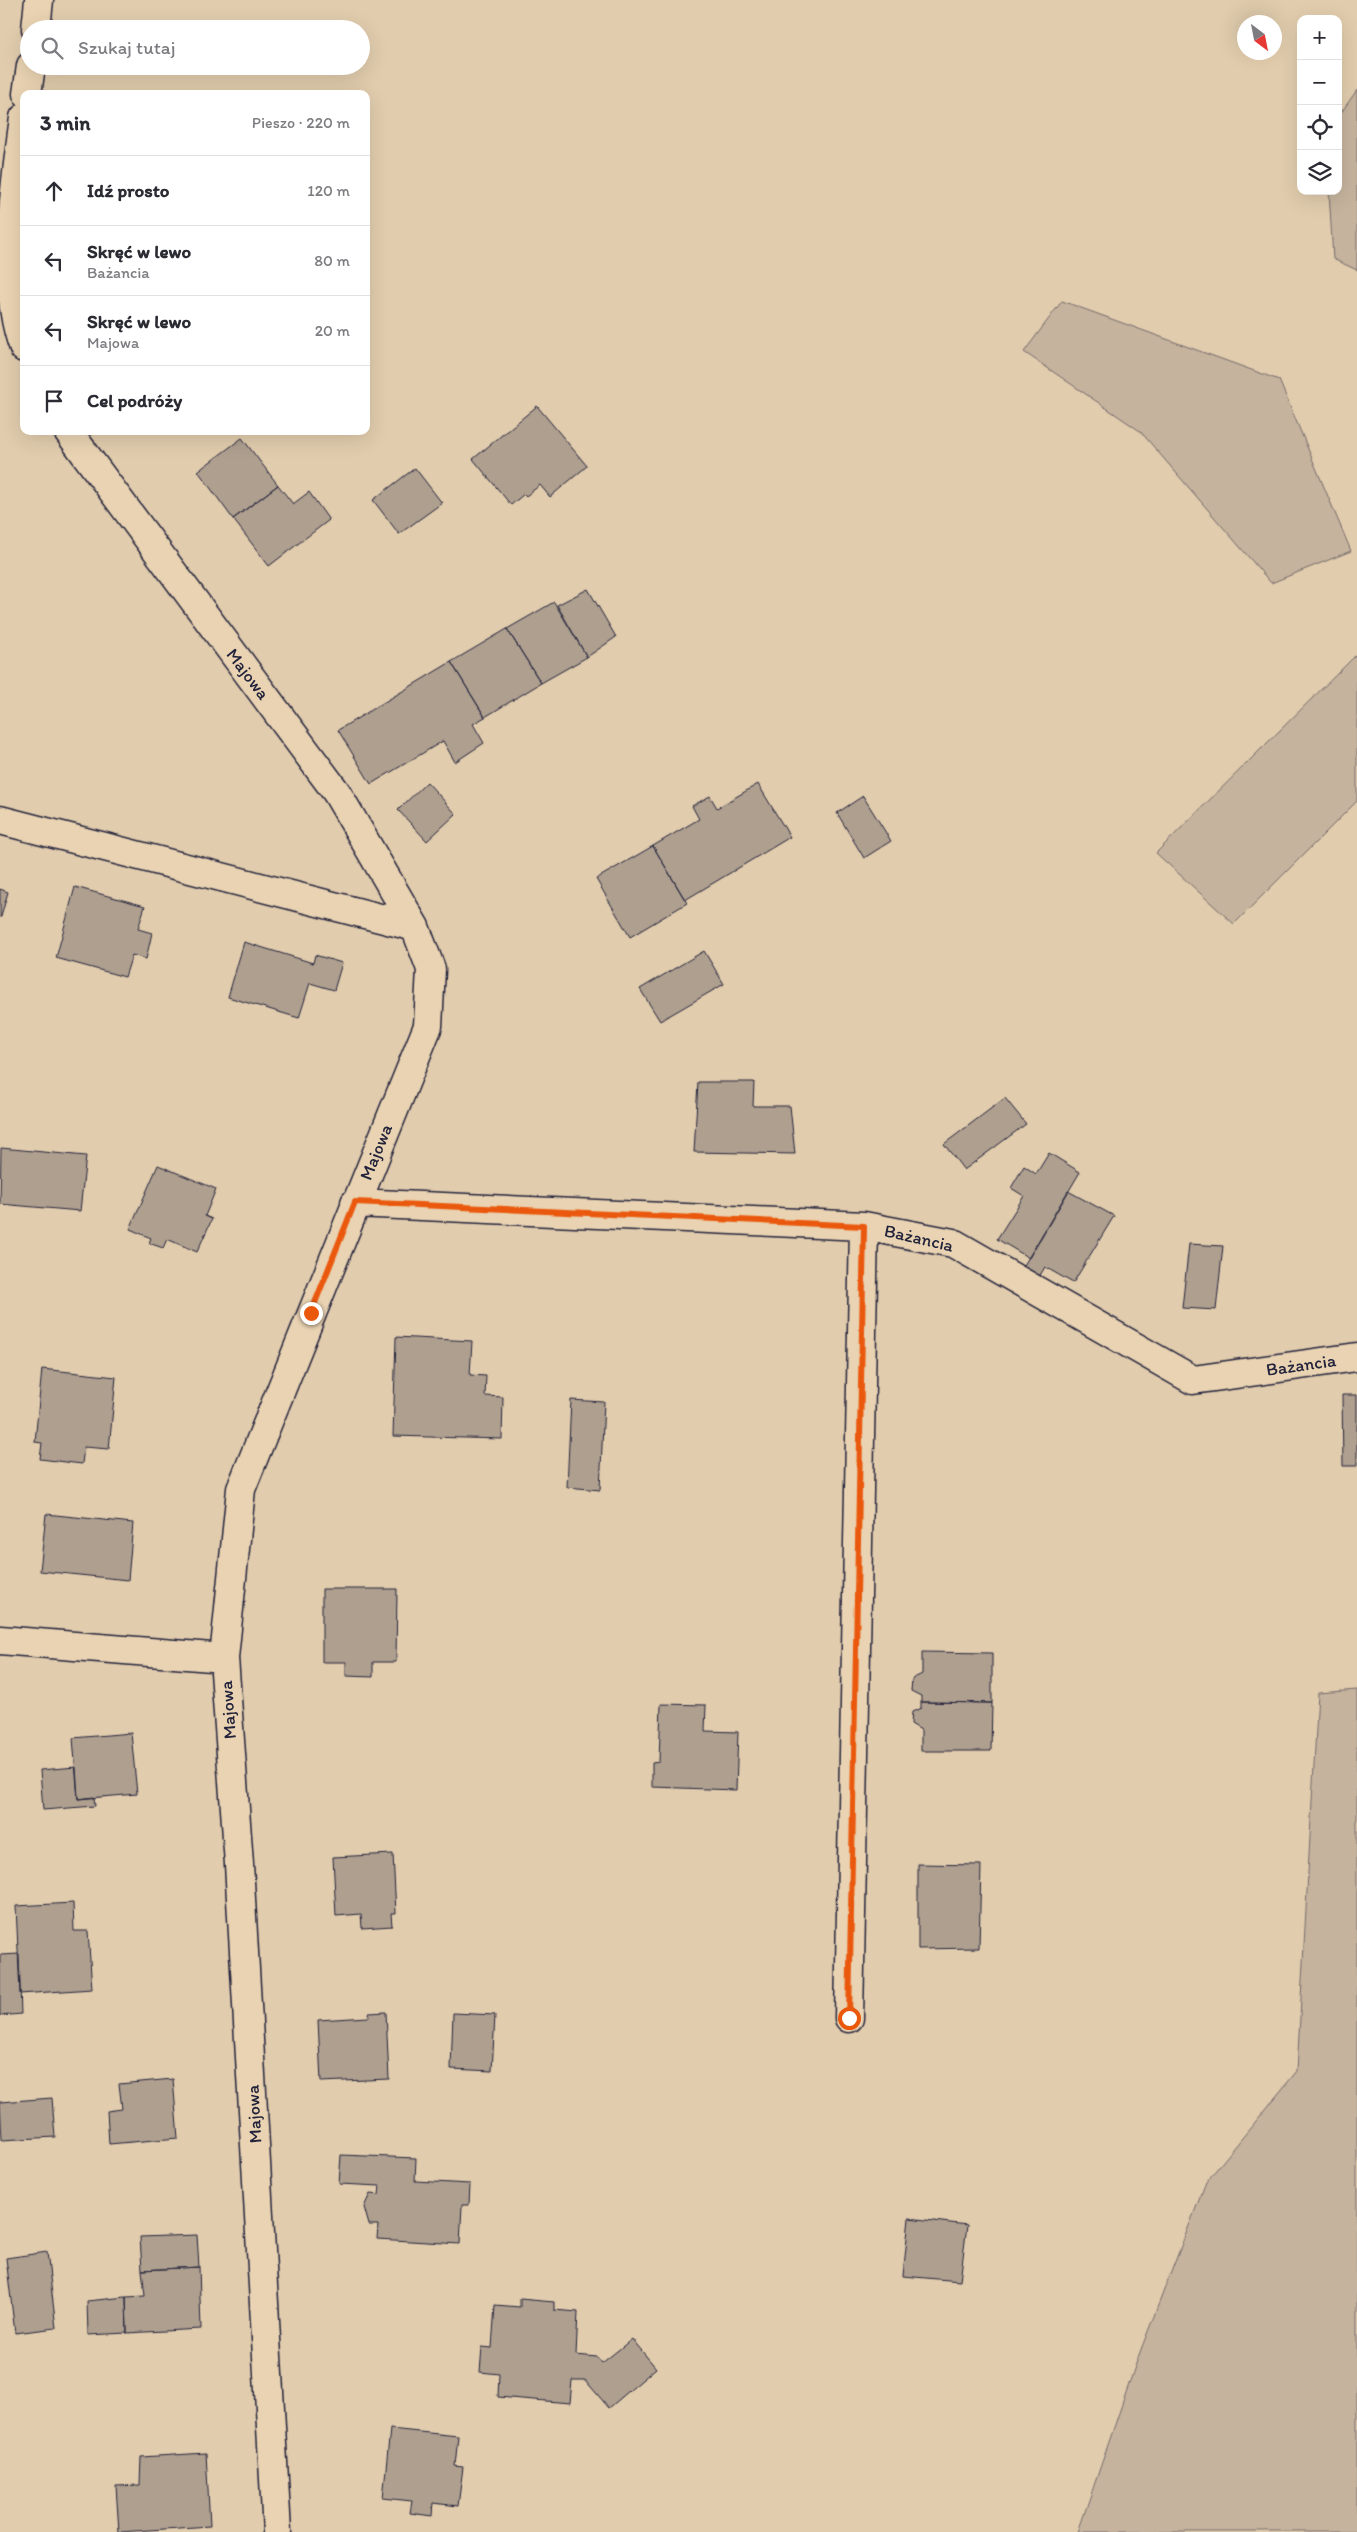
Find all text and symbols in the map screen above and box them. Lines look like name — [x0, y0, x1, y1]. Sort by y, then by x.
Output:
north arrow — [1237, 15, 1282, 60]
map controls — [1297, 15, 1342, 195]
button: + — [1297, 15, 1342, 60]
search box — [20, 20, 370, 75]
icon: search — [38, 34, 66, 62]
text: Szukaj tutaj — [78, 36, 175, 59]
button: − — [1297, 60, 1342, 105]
button: locate — [1297, 105, 1342, 150]
text: 3 min — [40, 110, 90, 135]
text: Pieszo · 220 m — [252, 113, 350, 132]
button: layers — [1297, 150, 1342, 195]
icon: ahead — [40, 177, 68, 205]
text: Idź prosto — [87, 179, 170, 202]
text: 120 m — [307, 181, 350, 200]
text: Skręć w lewo — [87, 240, 191, 263]
icon: left — [40, 247, 68, 275]
text: 80 m — [314, 251, 350, 270]
text: Bażancia — [87, 263, 150, 282]
text: Skręć w lewo — [87, 310, 191, 333]
icon: left — [40, 317, 68, 345]
text: 20 m — [315, 321, 350, 340]
text: Majowa — [87, 333, 139, 352]
icon: arrive — [40, 387, 68, 415]
text: Cel podróży — [87, 389, 182, 412]
street label: Majowa — [222, 644, 275, 705]
street label: Majowa — [355, 1120, 397, 1183]
street label: Bażancia — [882, 1219, 956, 1257]
route end — [300, 1302, 323, 1325]
street label: Bażancia — [1265, 1349, 1338, 1381]
street label: Majowa — [215, 1679, 241, 1740]
route start — [838, 2007, 861, 2030]
street label: Majowa — [241, 2083, 267, 2144]

